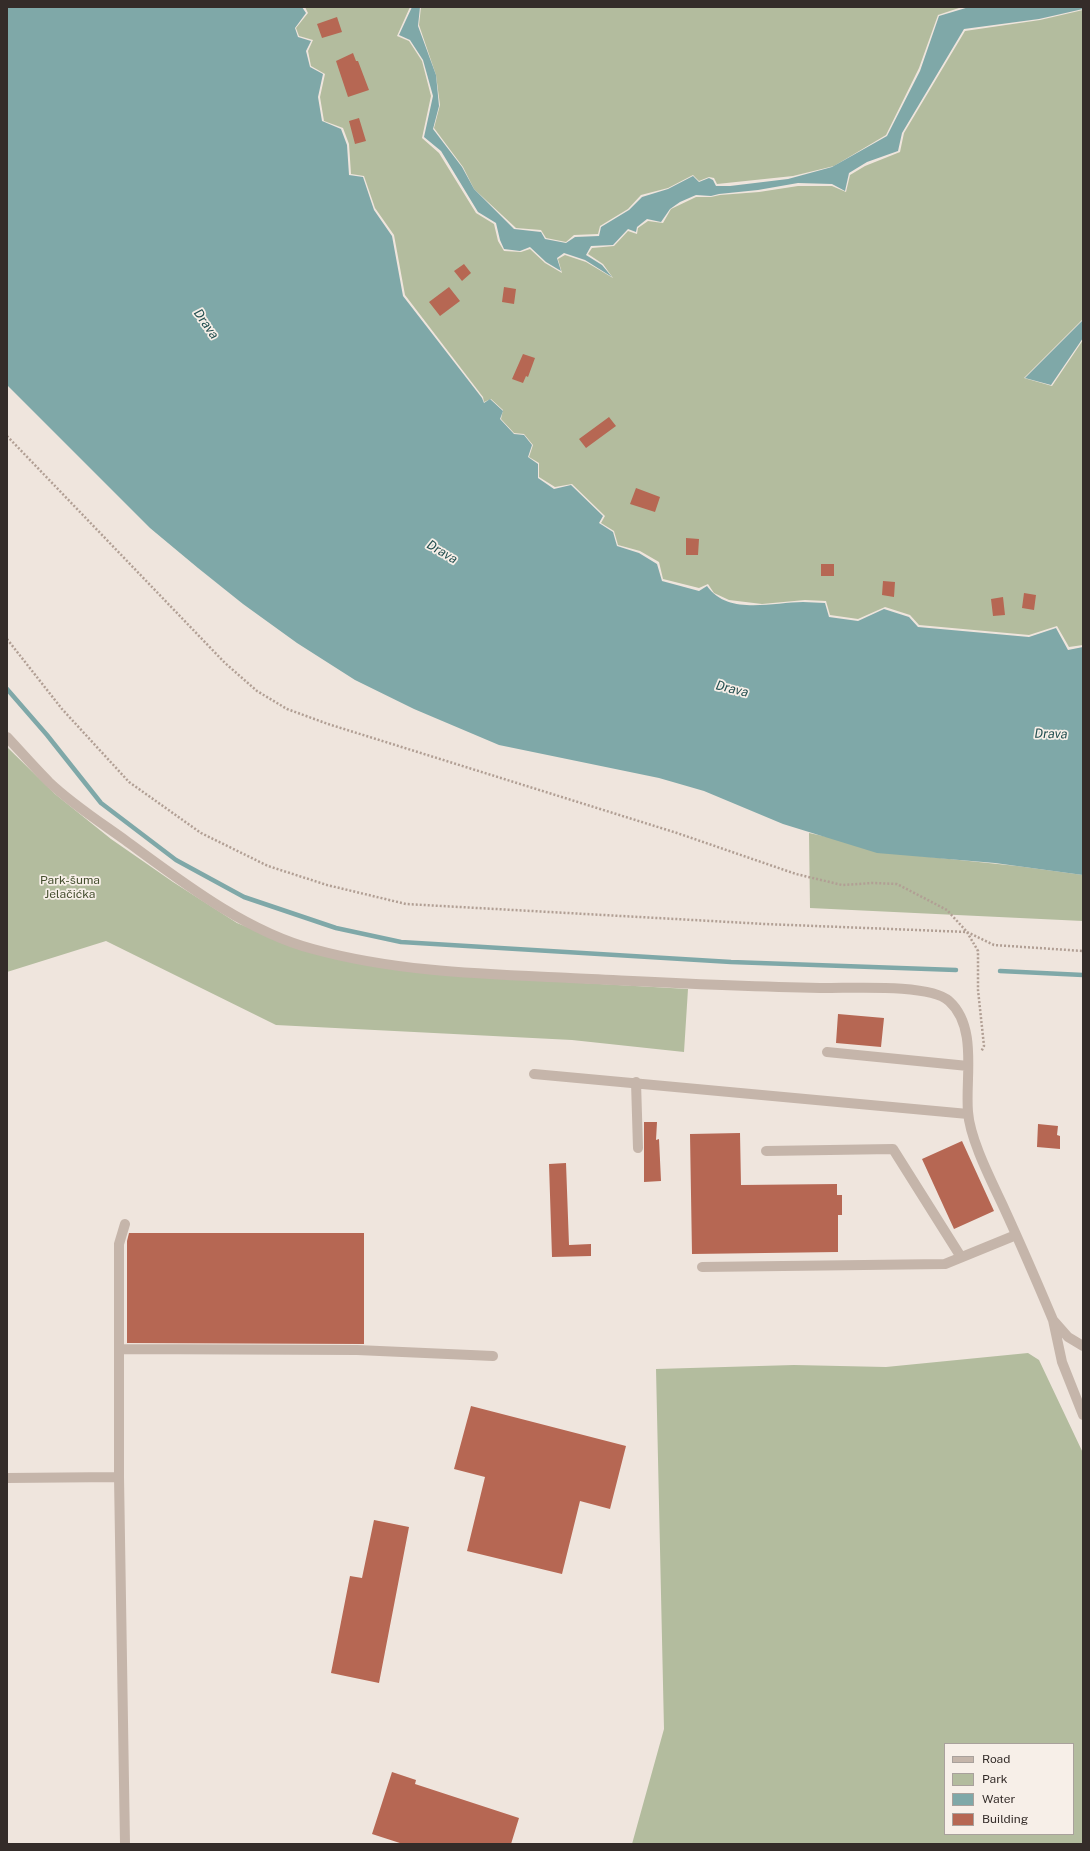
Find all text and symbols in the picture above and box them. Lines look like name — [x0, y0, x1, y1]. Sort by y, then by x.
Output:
water label: Drava — [190, 306, 222, 342]
water label: Drava — [424, 537, 460, 567]
water label: Drava — [714, 677, 750, 701]
water label: Drava — [1034, 726, 1068, 742]
park label: Park-šuma Jelačićka — [40, 873, 100, 901]
legend — [944, 1743, 1074, 1835]
text: Road — [982, 1752, 1010, 1766]
text: Park — [982, 1772, 1008, 1786]
text: Water — [982, 1792, 1015, 1806]
text: Building — [982, 1812, 1028, 1826]

